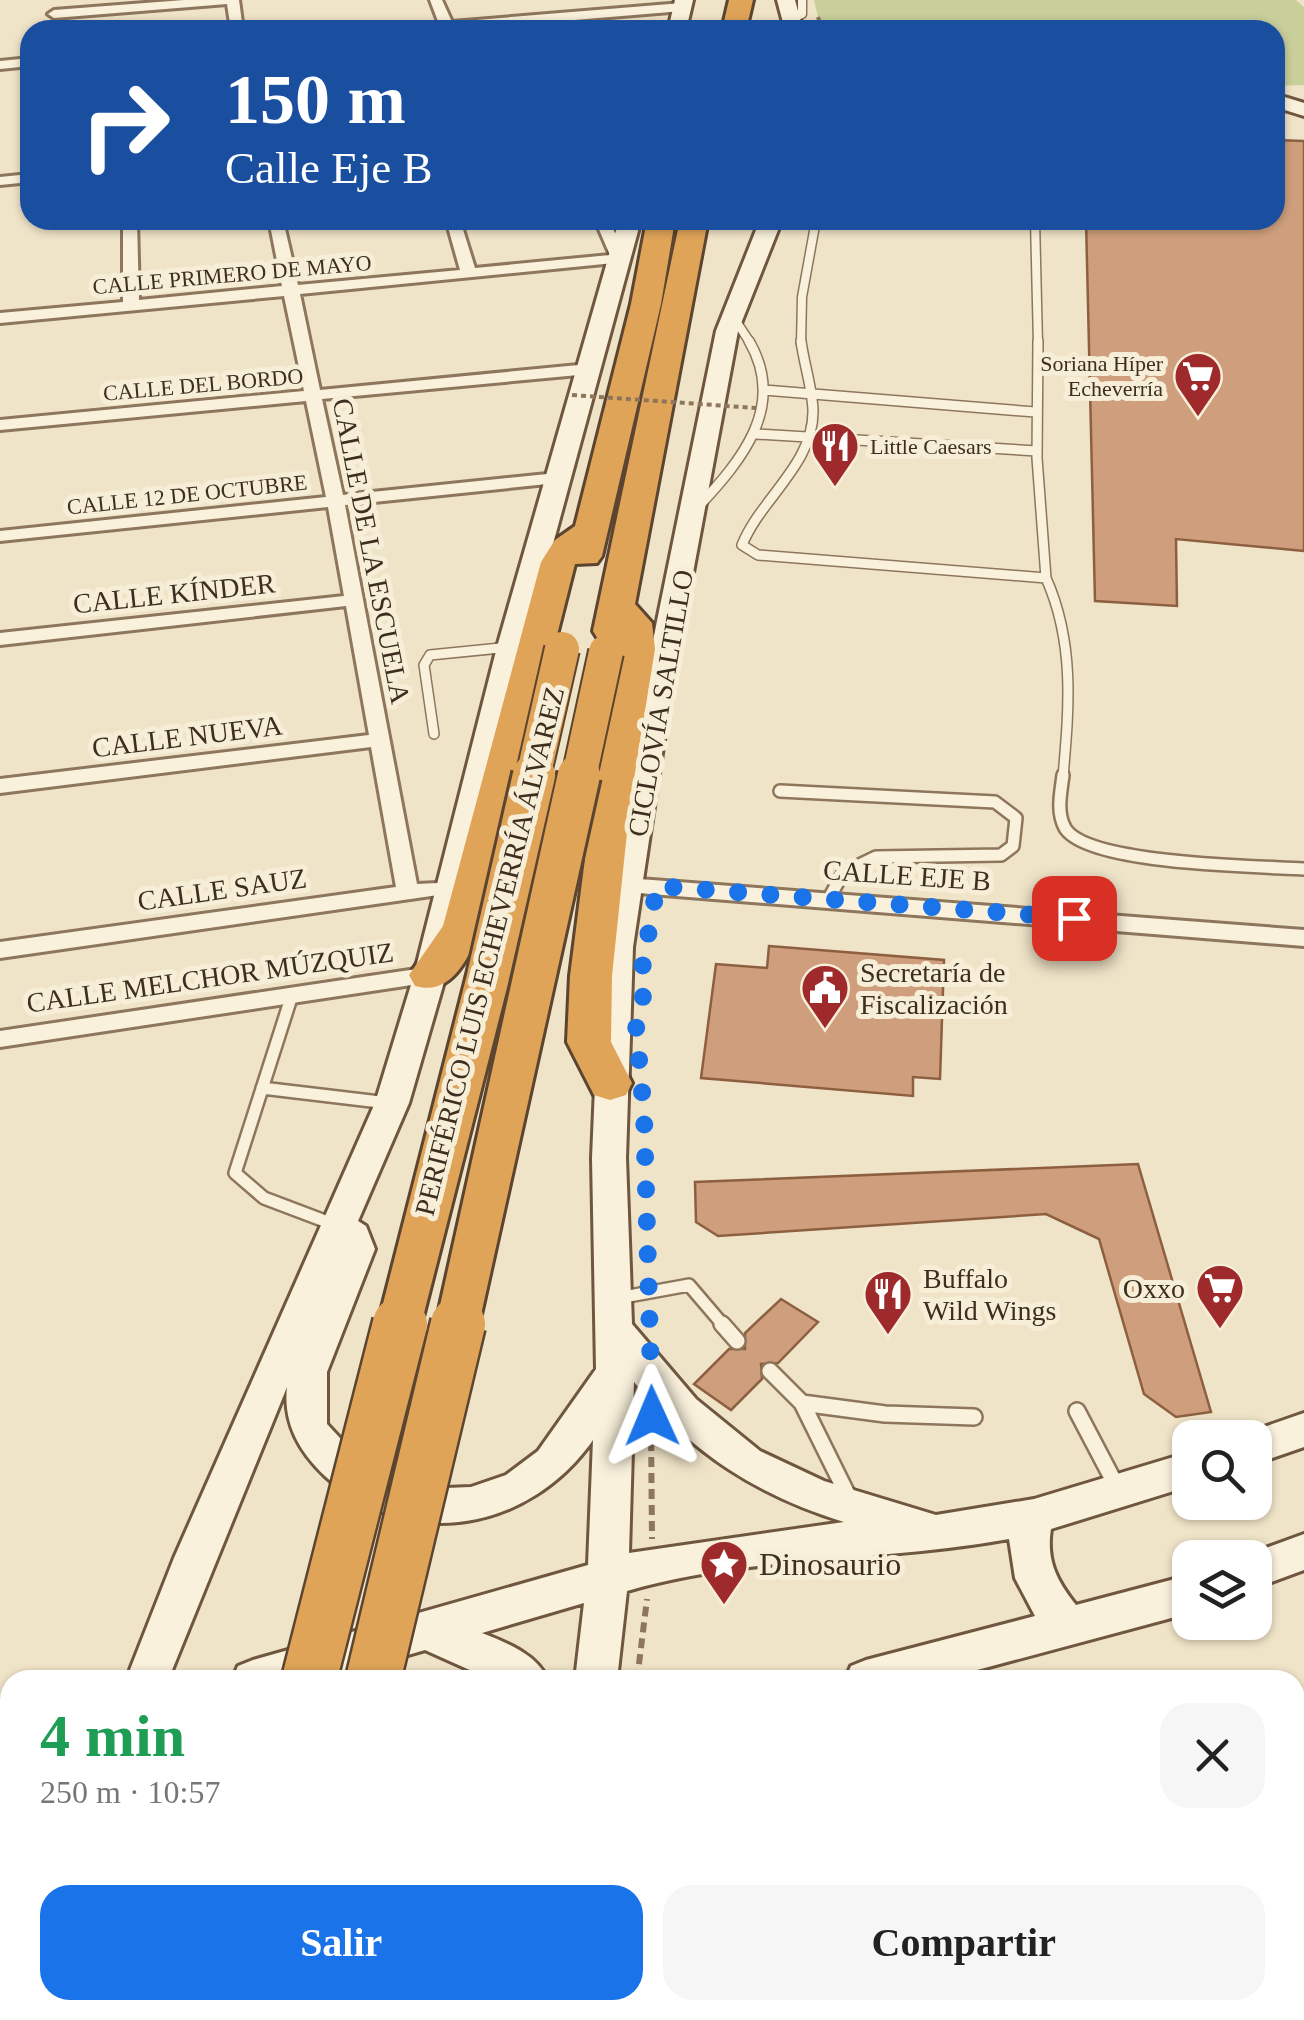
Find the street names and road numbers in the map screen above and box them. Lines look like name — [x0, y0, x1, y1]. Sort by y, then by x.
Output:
street label: CALLE PRIMERO DE MAYO — [92, 250, 372, 299]
street label: CALLE DEL BORDO — [102, 363, 304, 406]
street label: CALLE DE LA ESCUELA — [327, 396, 416, 707]
street label: CALLE 12 DE OCTUBRE — [66, 469, 308, 520]
street label: CALLE KÍNDER — [71, 567, 277, 620]
street label: CICLOVÍA SALTILLO — [622, 567, 699, 839]
street label: PERIFÉRICO LUIS ECHEVERRÍA ÁLVAREZ — [409, 684, 570, 1219]
street label: CALLE NUEVA — [90, 709, 285, 764]
street label: CALLE EJE B — [822, 854, 992, 897]
street label: CALLE SAUZ — [136, 862, 309, 917]
street label: CALLE MELCHOR MÚZQUIZ — [25, 936, 396, 1019]

